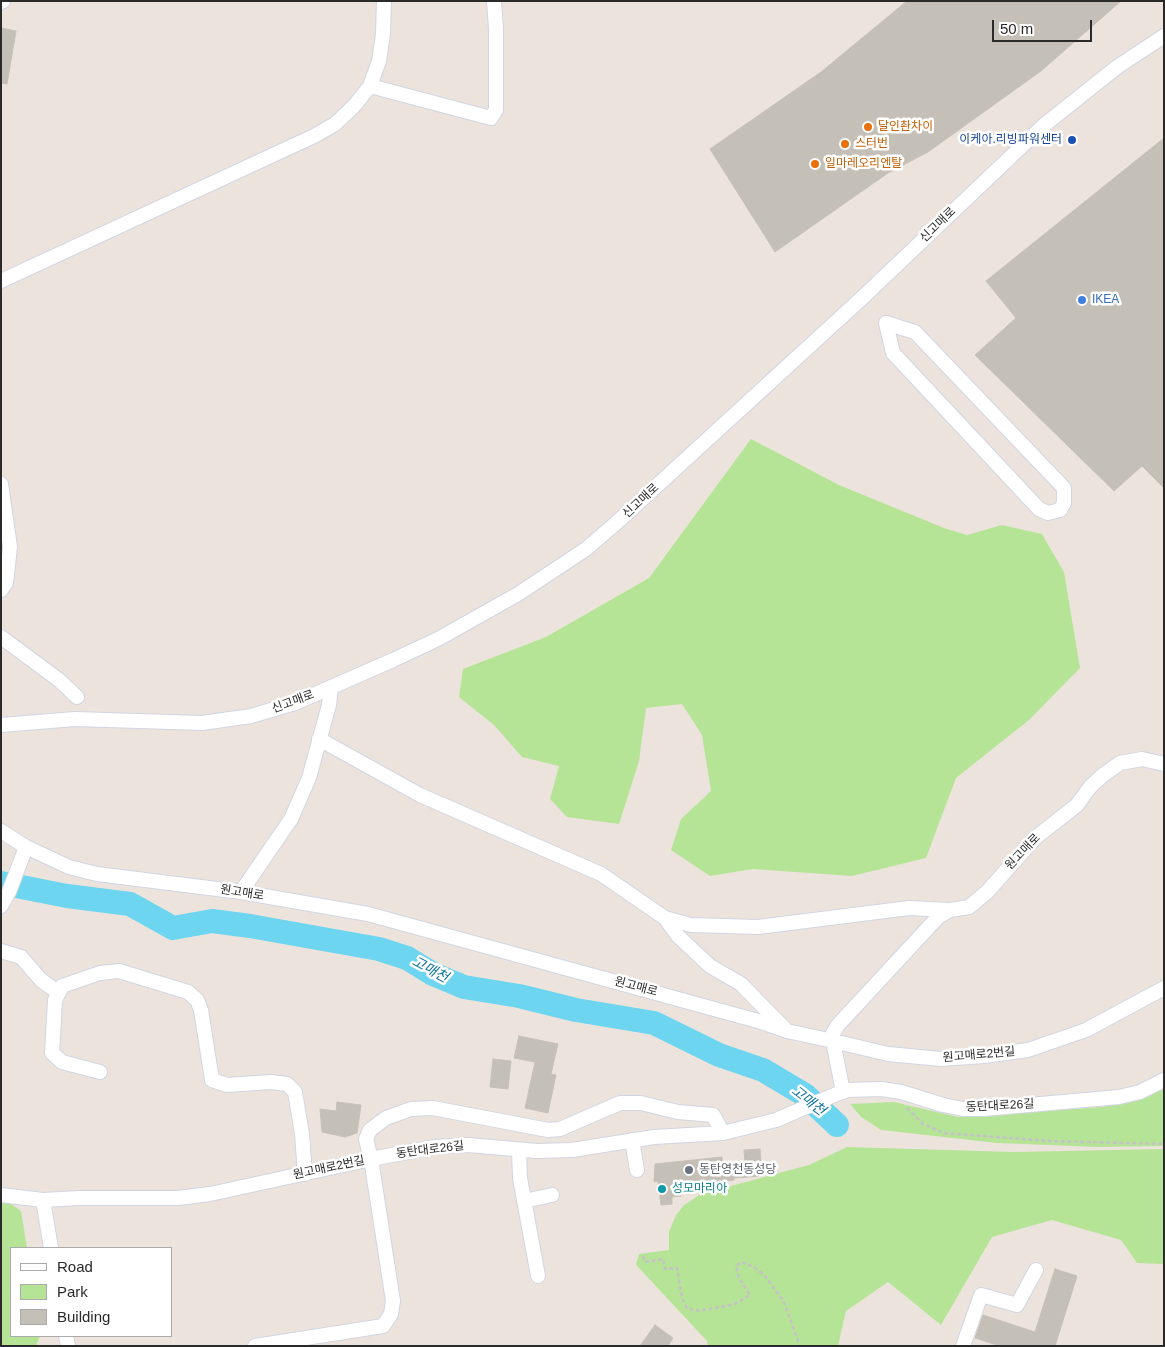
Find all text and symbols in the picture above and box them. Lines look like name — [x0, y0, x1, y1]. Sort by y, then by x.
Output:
scale bar — [995, 10, 1095, 42]
text: 50 m — [1000, 20, 1033, 37]
place label: 달인촨차이 — [878, 120, 933, 134]
marker: 달인촨차이 — [862, 121, 874, 133]
place label: 이케아.리빙파워센터 — [959, 133, 1062, 147]
marker: 이케아.리빙파워센터 — [1066, 134, 1078, 146]
place label: 스터번 — [855, 137, 888, 151]
marker: 스터번 — [839, 138, 851, 150]
place label: 일마레오리엔탈 — [825, 157, 902, 171]
marker: 일마레오리엔탈 — [809, 158, 821, 170]
street label: 신고매로 — [917, 204, 959, 246]
place label: IKEA — [1092, 293, 1119, 307]
marker: IKEA — [1076, 294, 1088, 306]
street label: 신고매로 — [620, 481, 662, 521]
street label: 신고매로 — [270, 688, 316, 716]
street label: 원고매로 — [1002, 831, 1044, 873]
street label: 원고매로 — [219, 882, 265, 904]
water label: 고매천 — [409, 954, 451, 986]
street label: 원고매로 — [613, 974, 659, 1000]
street label: 원고매로2번길 — [942, 1045, 1016, 1065]
water label: 고매천 — [788, 1082, 828, 1120]
street label: 동탄대로26길 — [965, 1097, 1035, 1115]
street label: 동탄대로26길 — [395, 1139, 465, 1161]
street label: 원고매로2번길 — [292, 1153, 366, 1183]
place label: 동탄영천동성당 — [699, 1163, 776, 1177]
marker: 동탄영천동성당 — [683, 1164, 695, 1176]
place label: 성모마리아 — [672, 1182, 727, 1196]
marker: 성모마리아 — [656, 1183, 668, 1195]
legend — [10, 1247, 172, 1337]
text: Road — [57, 1258, 93, 1275]
text: Park — [57, 1283, 88, 1300]
text: Building — [57, 1308, 110, 1325]

